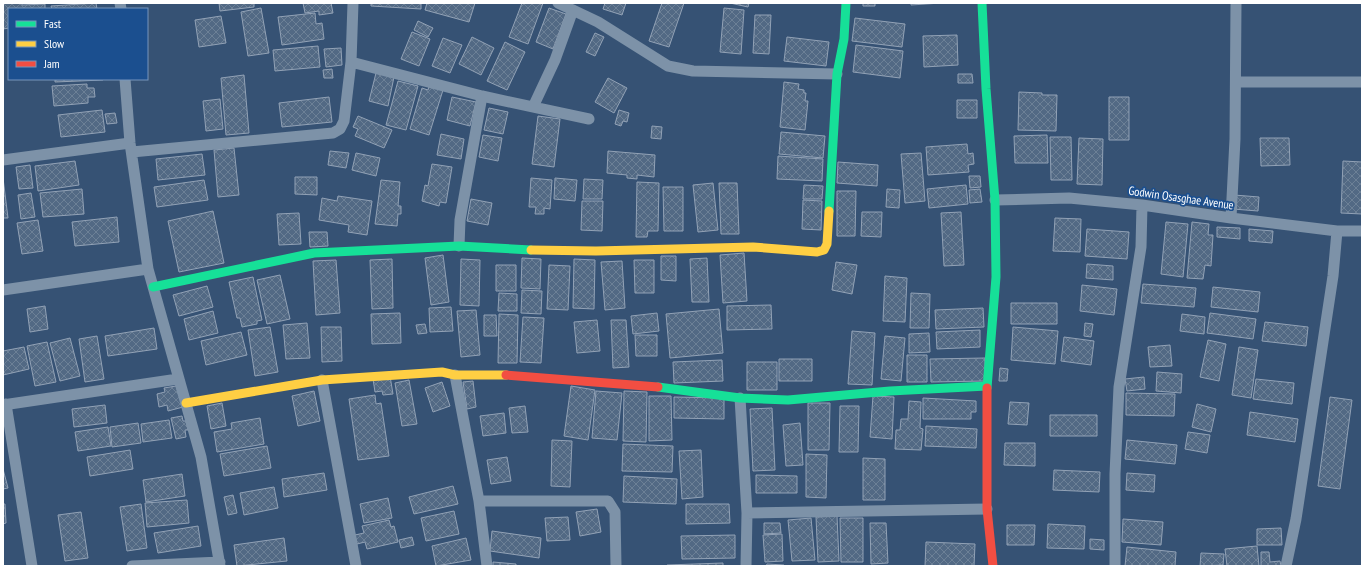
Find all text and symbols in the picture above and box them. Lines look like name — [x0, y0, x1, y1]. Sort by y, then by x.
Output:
legend — [8, 8, 148, 80]
text: Fast — [44, 16, 62, 31]
text: Slow — [44, 36, 65, 51]
text: Jam — [43, 56, 60, 71]
street label: Godwin Osasghae Avenue — [1128, 183, 1235, 212]

